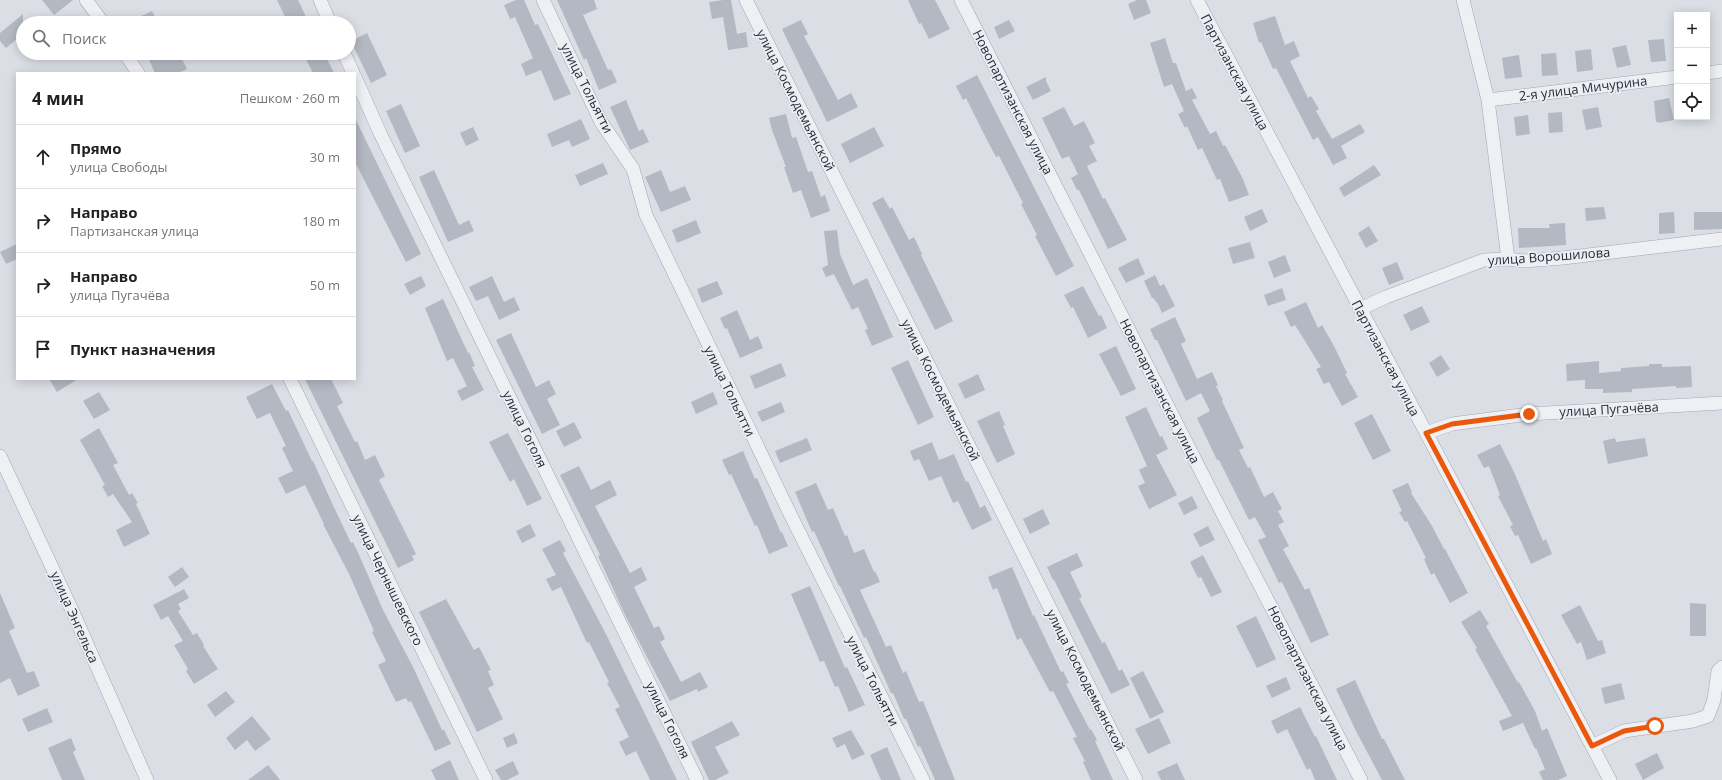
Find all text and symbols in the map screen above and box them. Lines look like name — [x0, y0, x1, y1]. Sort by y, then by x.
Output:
street label: Партизанская улица — [1197, 11, 1273, 133]
map controls — [1674, 12, 1710, 120]
button: + — [1674, 12, 1710, 48]
search box — [16, 16, 356, 60]
street label: улица Космодемьянской — [752, 26, 840, 174]
street label: Новопартизанская улица — [969, 26, 1057, 178]
icon: search — [30, 27, 52, 49]
text: Поиск — [62, 28, 106, 48]
street label: улица Тольятти — [557, 40, 617, 136]
button: − — [1674, 48, 1710, 84]
street label: 2-я улица Мичурина — [1518, 71, 1648, 105]
button: locate — [1674, 84, 1710, 120]
text: 4 мин — [32, 87, 84, 110]
text: Пешком · 260 m — [240, 89, 340, 107]
text: Прямо — [70, 138, 122, 158]
icon: ahead — [32, 146, 54, 168]
text: 30 m — [310, 148, 340, 166]
text: улица Свободы — [70, 158, 167, 176]
text: Направо — [70, 202, 138, 222]
icon: right — [32, 210, 54, 232]
text: 180 m — [302, 212, 340, 230]
text: Партизанская улица — [70, 222, 199, 240]
street label: улица Ворошилова — [1487, 243, 1611, 269]
text: Направо — [70, 266, 138, 286]
icon: right — [32, 274, 54, 296]
text: 50 m — [310, 276, 340, 294]
text: улица Пугачёва — [70, 286, 170, 304]
street label: Партизанская улица — [1348, 297, 1424, 419]
street label: Новопартизанская улица — [1116, 315, 1204, 467]
street label: улица Космодемьянской — [897, 316, 985, 464]
icon: arrive — [32, 338, 54, 360]
text: Пункт назначения — [70, 339, 216, 359]
street label: улица Тольятти — [700, 343, 760, 439]
street label: улица Гоголя — [499, 387, 551, 471]
street label: улица Пугачёва — [1559, 397, 1659, 421]
route end — [1520, 405, 1538, 423]
street label: улица Чернышевского — [348, 511, 428, 649]
street label: улица Энгельса — [47, 568, 103, 666]
street label: Новопартизанская улица — [1264, 602, 1352, 754]
street label: улица Космодемьянской — [1042, 606, 1130, 754]
street label: улица Тольятти — [843, 633, 903, 729]
street label: улица Гоголя — [642, 678, 694, 762]
route start — [1646, 717, 1664, 735]

